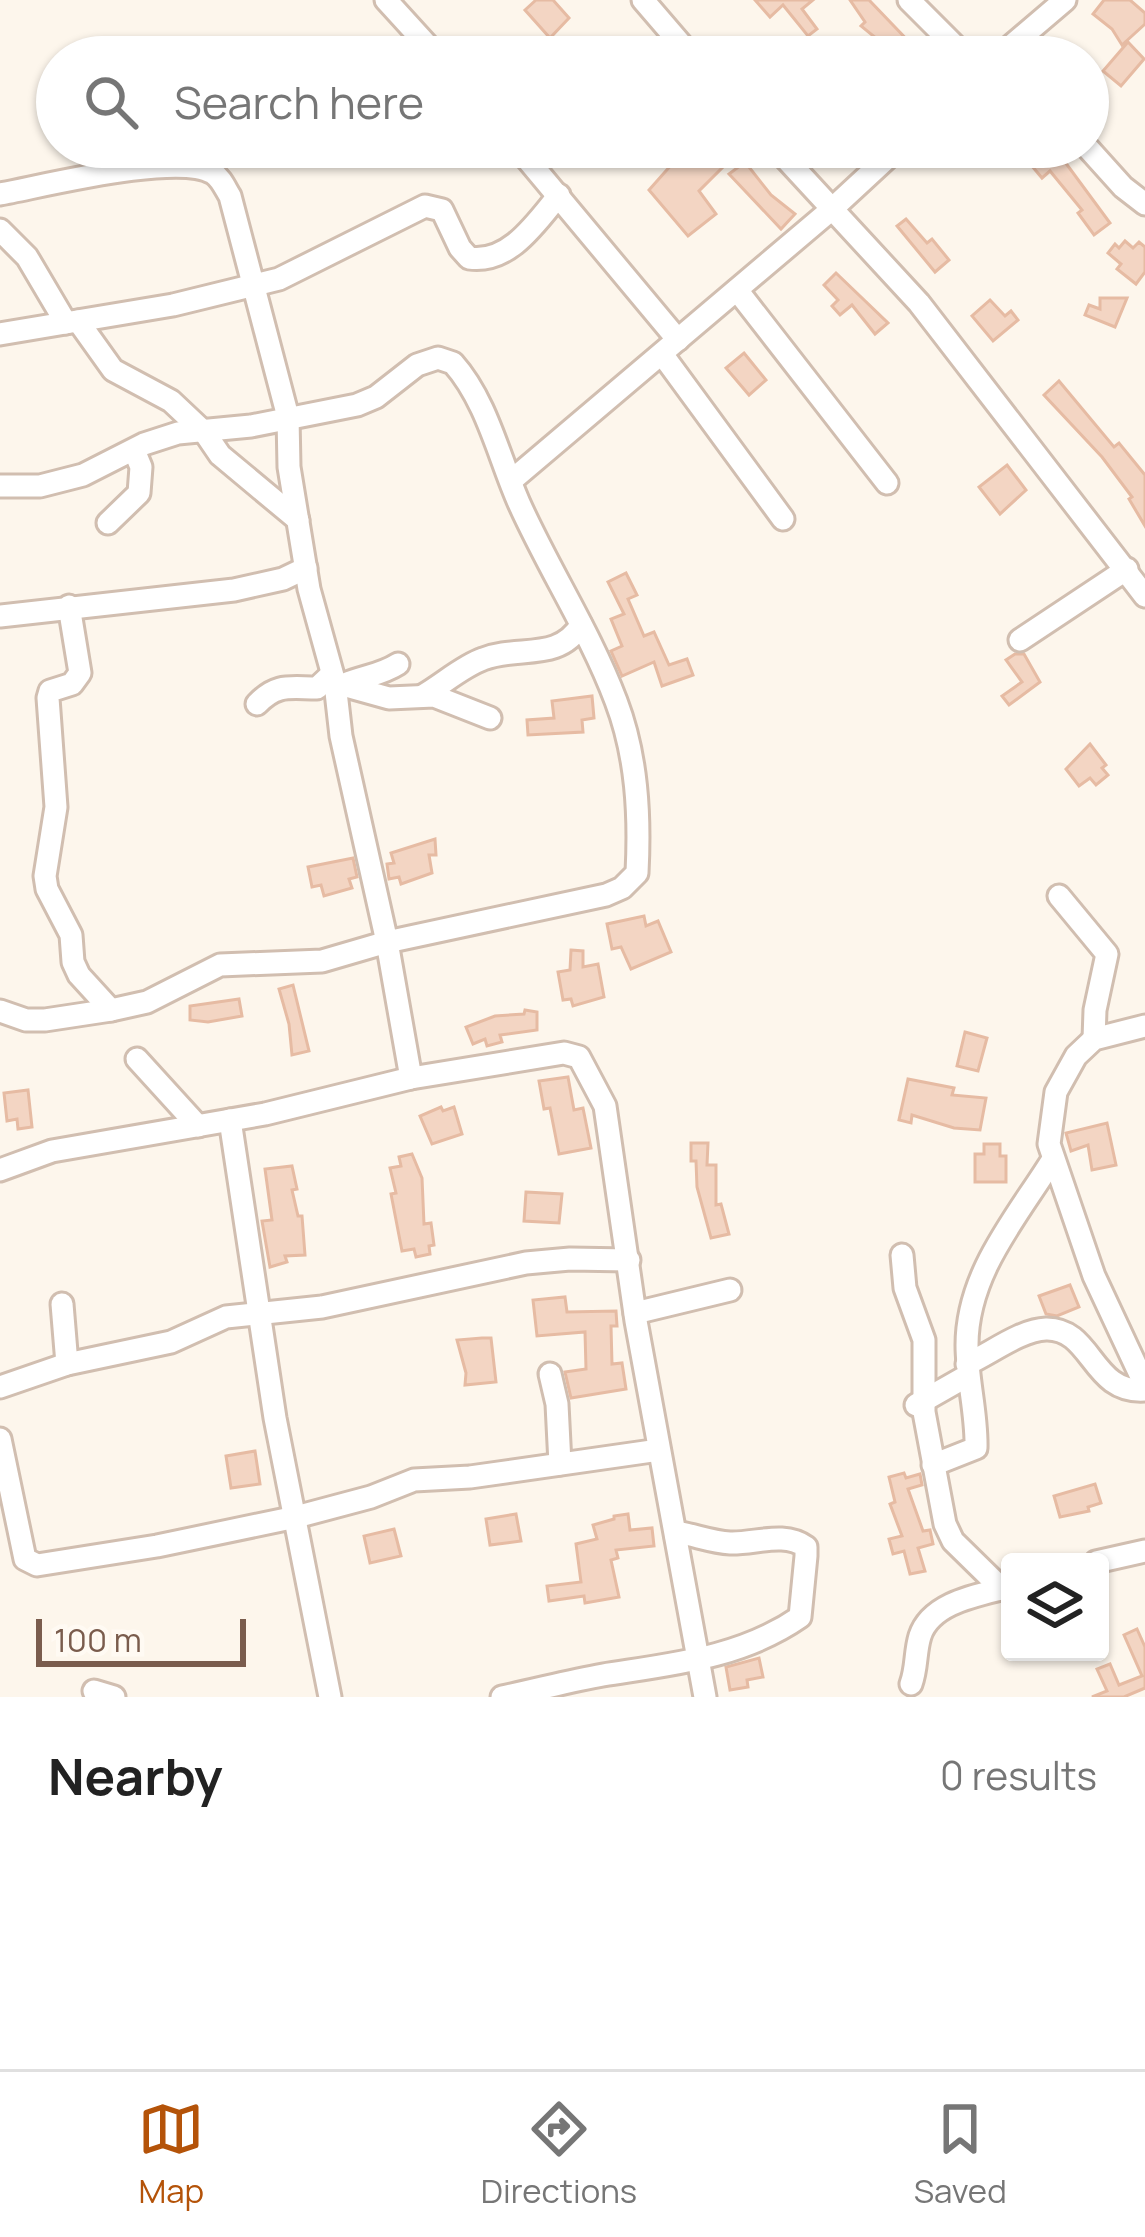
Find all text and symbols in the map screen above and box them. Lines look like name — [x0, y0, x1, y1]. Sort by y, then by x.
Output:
search box — [36, 36, 1109, 168]
icon: search — [78, 69, 144, 135]
text: Search here — [174, 71, 424, 133]
map controls — [1001, 1553, 1109, 1661]
button: layers — [1001, 1553, 1109, 1661]
scale bar — [36, 1613, 246, 1666]
text: 100 m — [54, 1617, 142, 1662]
text: Nearby — [48, 1741, 223, 1810]
text: 0 results — [940, 1748, 1097, 1802]
tab: Map — [138, 2096, 204, 2213]
tab: Directions — [481, 2096, 637, 2213]
tab: Saved — [914, 2096, 1007, 2213]

